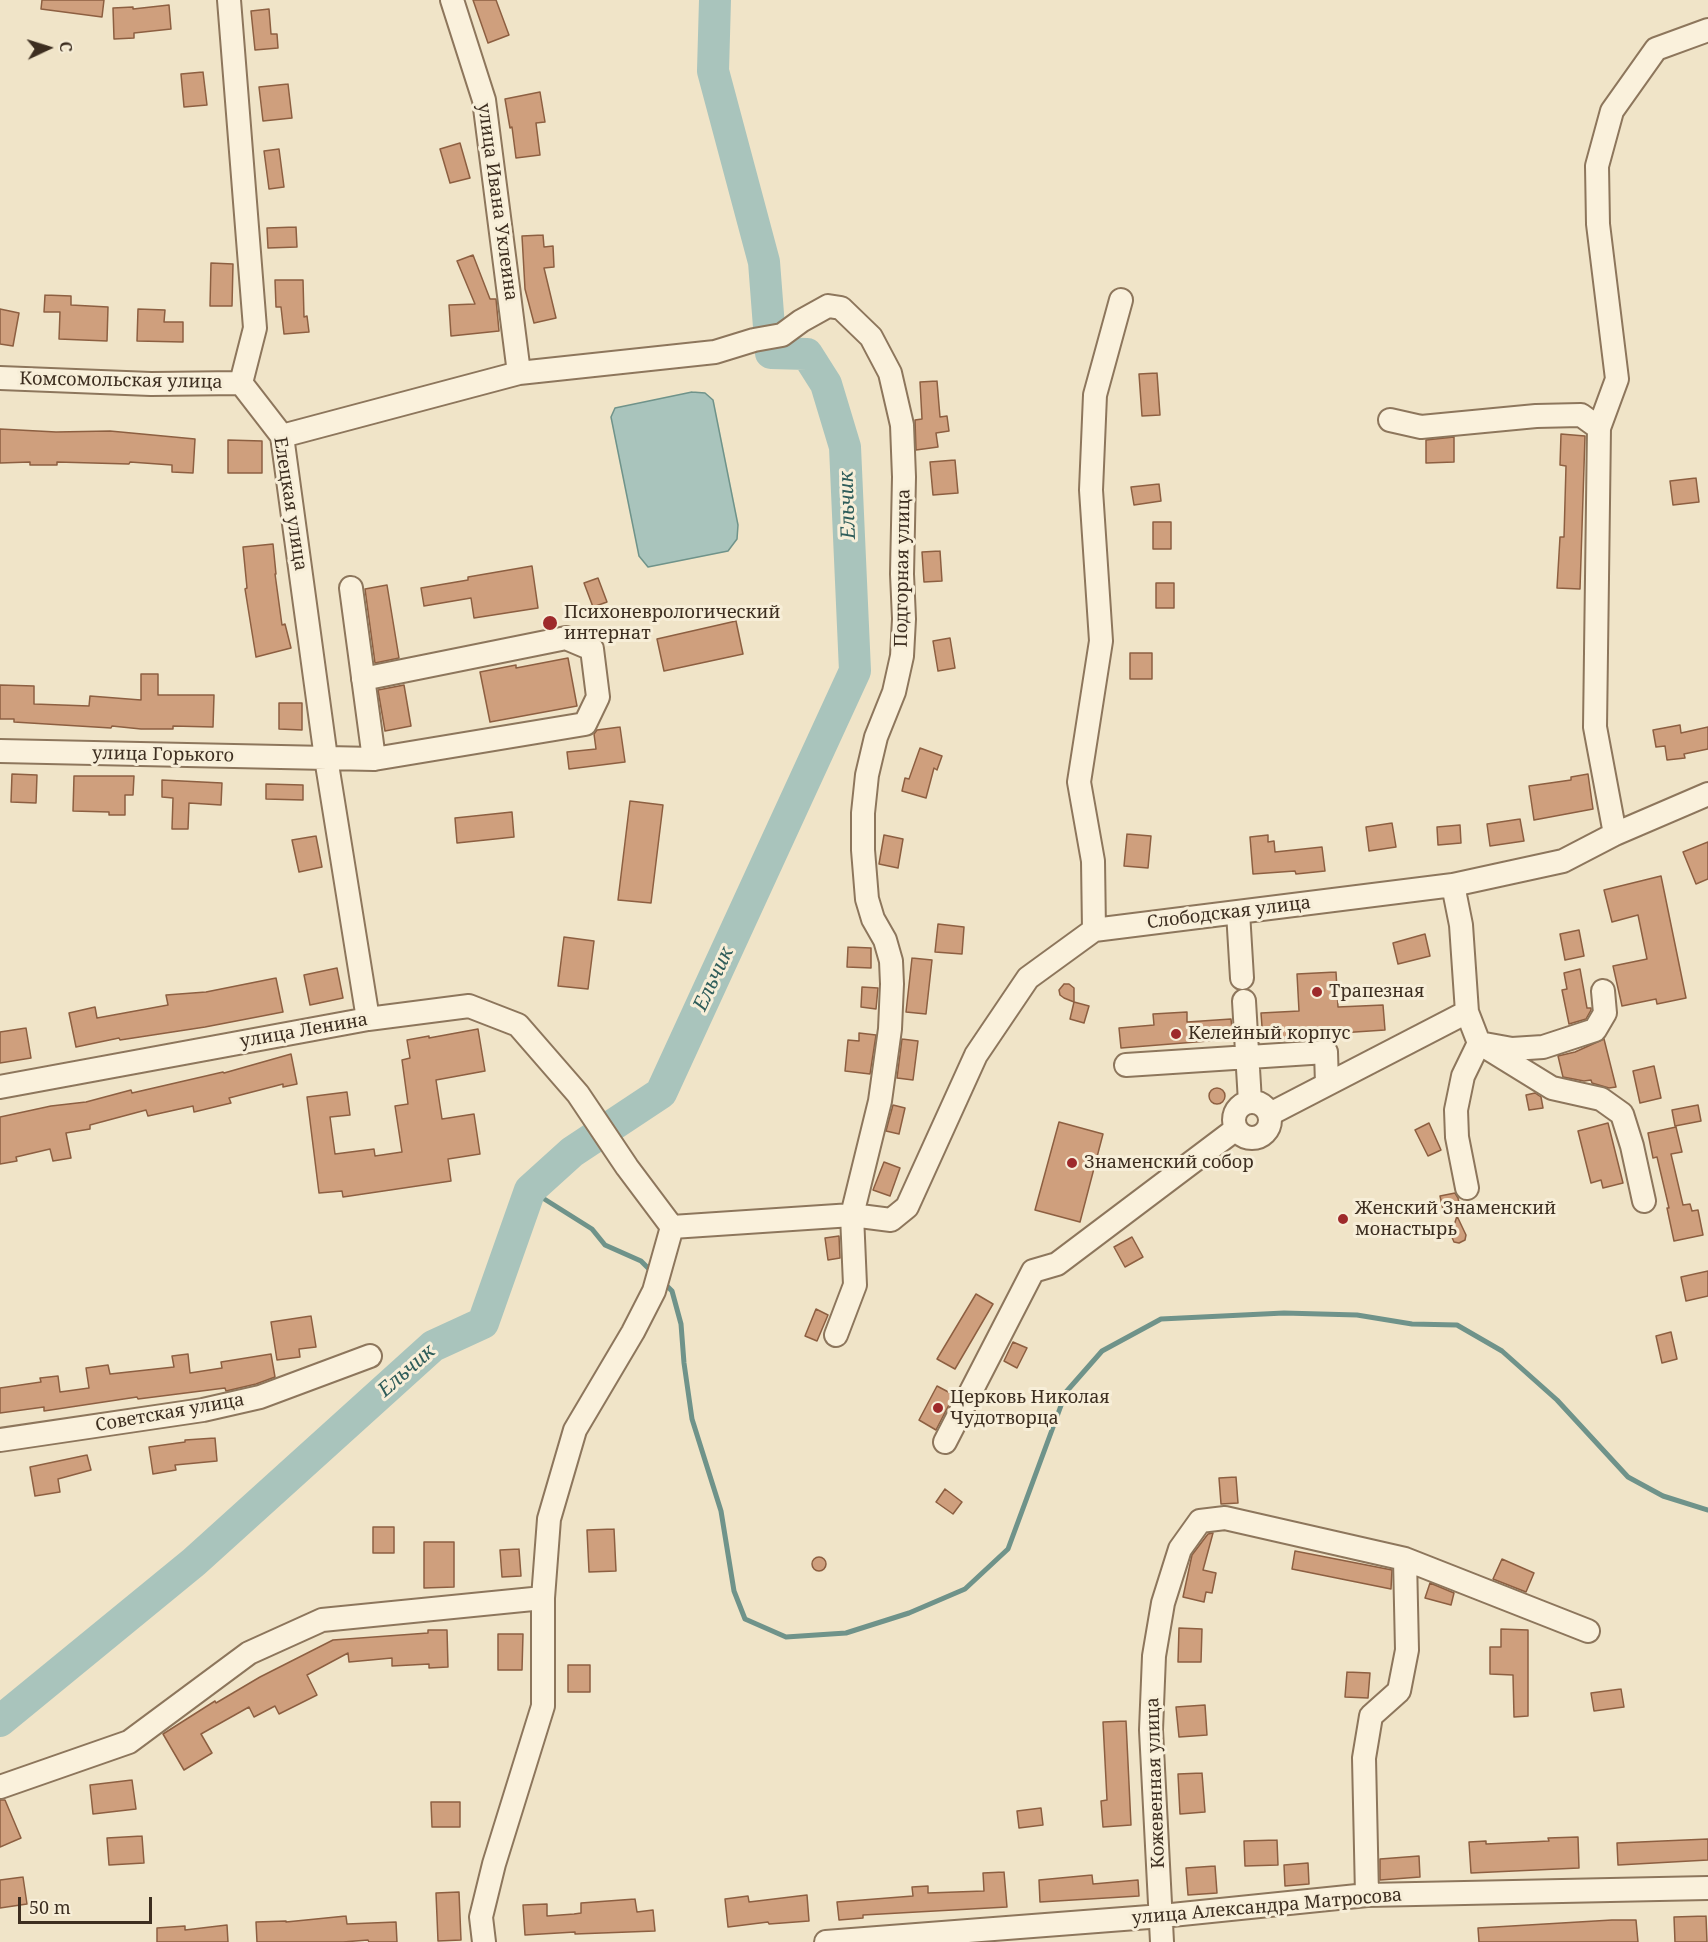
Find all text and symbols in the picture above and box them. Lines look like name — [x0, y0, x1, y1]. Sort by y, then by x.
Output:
north arrow — [18, 18, 78, 78]
text: С — [55, 41, 77, 53]
street label: улица Ивана Уклеина — [472, 102, 522, 302]
street label: Комсомольская улица — [19, 368, 223, 394]
street label: Елецкая улица — [269, 435, 311, 573]
water label: Ельчик — [835, 470, 861, 540]
street label: Подгорная улица — [891, 488, 915, 648]
place label: Психоневрологический интернат — [564, 602, 780, 644]
marker: Психоневрологический интернат — [541, 614, 559, 632]
street label: улица Горького — [92, 743, 234, 767]
street label: Слободская улица — [1146, 892, 1312, 934]
water label: Ельчик — [689, 943, 739, 1015]
place label: Трапезная — [1329, 981, 1425, 1003]
marker: Трапезная — [1310, 985, 1324, 999]
street label: улица Ленина — [238, 1009, 370, 1053]
place label: Келейный корпус — [1188, 1023, 1350, 1045]
marker: Келейный корпус — [1169, 1027, 1183, 1041]
place label: Знаменский собор — [1084, 1152, 1254, 1174]
marker: Знаменский собор — [1065, 1156, 1079, 1170]
place label: Женский Знаменский монастырь — [1355, 1198, 1556, 1240]
marker: Женский Знаменский монастырь — [1336, 1212, 1350, 1226]
water label: Ельчик — [373, 1340, 441, 1402]
place label: Церковь Николая Чудотворца — [950, 1387, 1110, 1430]
street label: Советская улица — [94, 1389, 246, 1437]
marker: Церковь Николая Чудотворца — [931, 1401, 945, 1415]
street label: Кожевенная улица — [1142, 1697, 1170, 1869]
street label: улица Александра Матросова — [1131, 1884, 1403, 1930]
scale bar — [21, 1885, 154, 1923]
text: 50 m — [29, 1895, 71, 1919]

